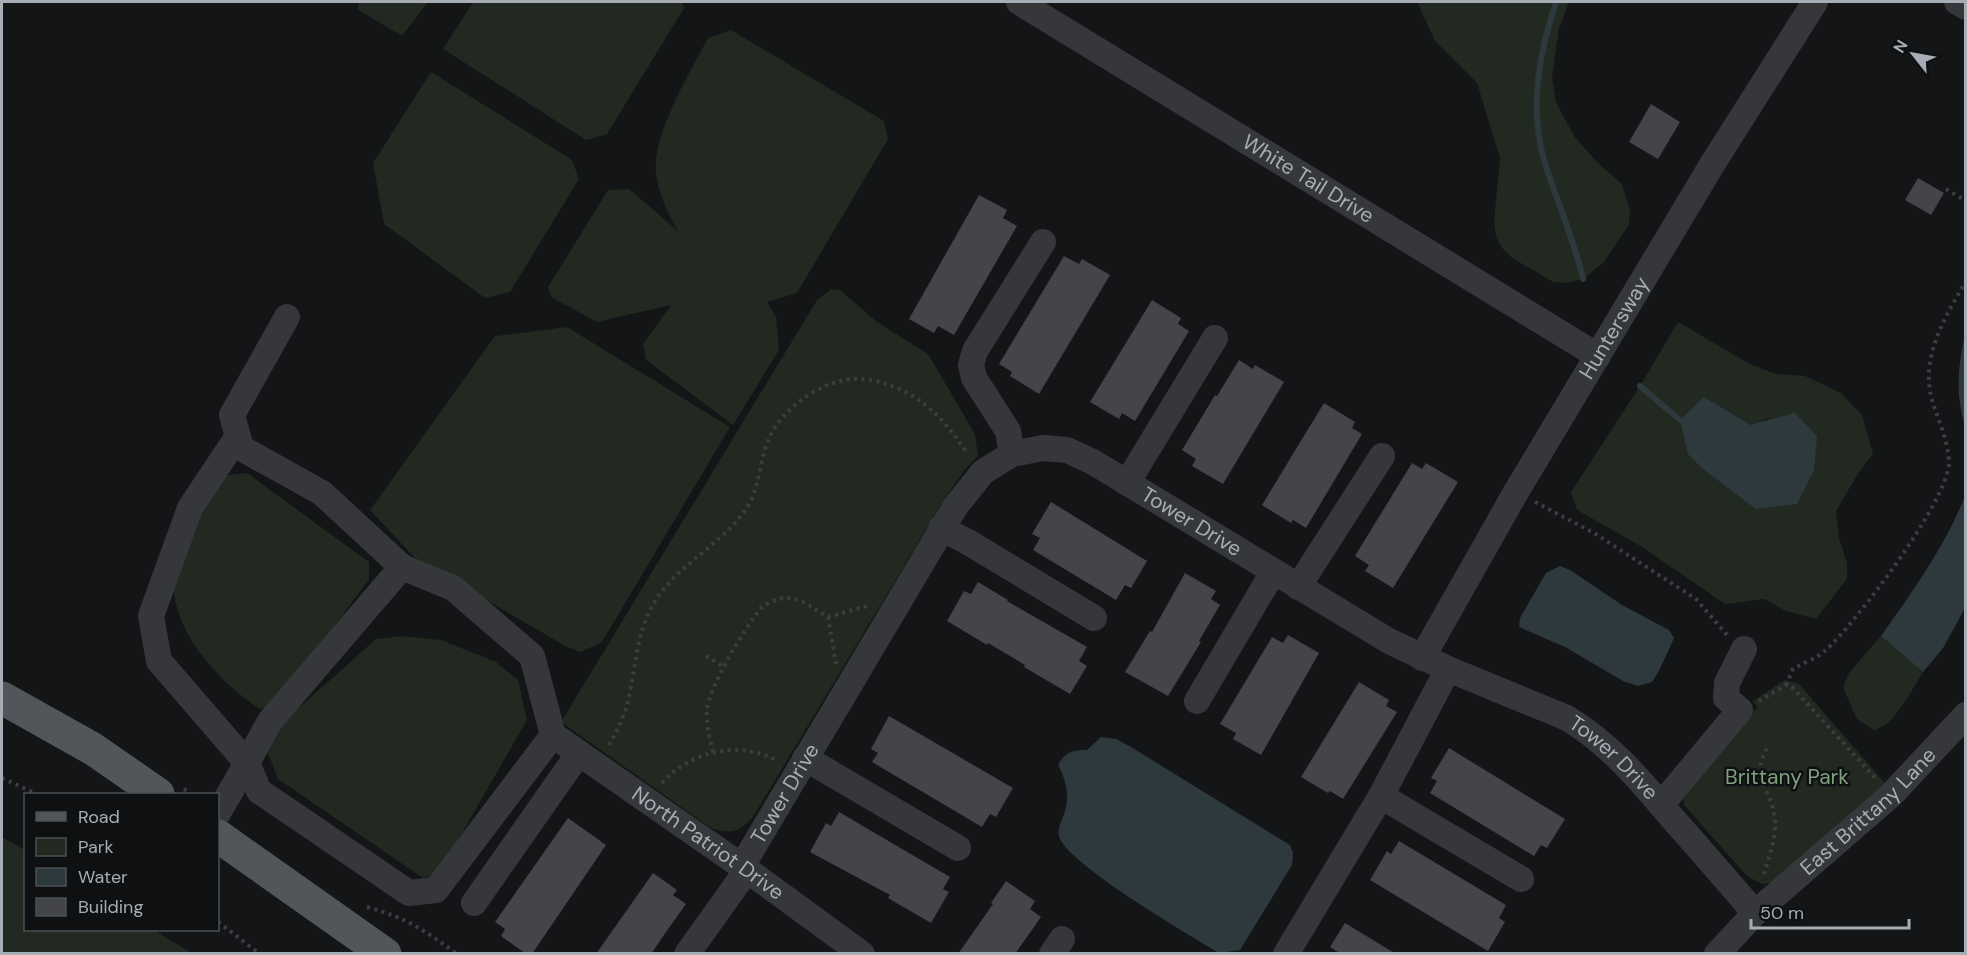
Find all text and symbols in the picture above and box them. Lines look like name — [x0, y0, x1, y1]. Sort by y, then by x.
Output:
north arrow — [1883, 24, 1943, 84]
text: N — [1889, 36, 1913, 57]
street label: White Tail Drive — [1237, 128, 1379, 230]
street label: Huntersway — [1573, 271, 1656, 384]
street label: Tower Drive — [1136, 481, 1247, 563]
street label: Tower Drive — [1564, 709, 1665, 806]
street label: Tower Drive — [744, 738, 826, 849]
street label: East Brittany Lane — [1794, 742, 1942, 882]
park label: Brittany Park — [1725, 763, 1849, 791]
street label: North Patriot Drive — [626, 780, 790, 907]
legend — [24, 793, 219, 931]
text: Road — [78, 805, 120, 829]
text: Park — [78, 835, 114, 859]
text: Water — [78, 865, 128, 889]
scale bar — [1751, 892, 1908, 930]
text: Building — [78, 895, 143, 919]
text: 50 m — [1760, 901, 1804, 925]

